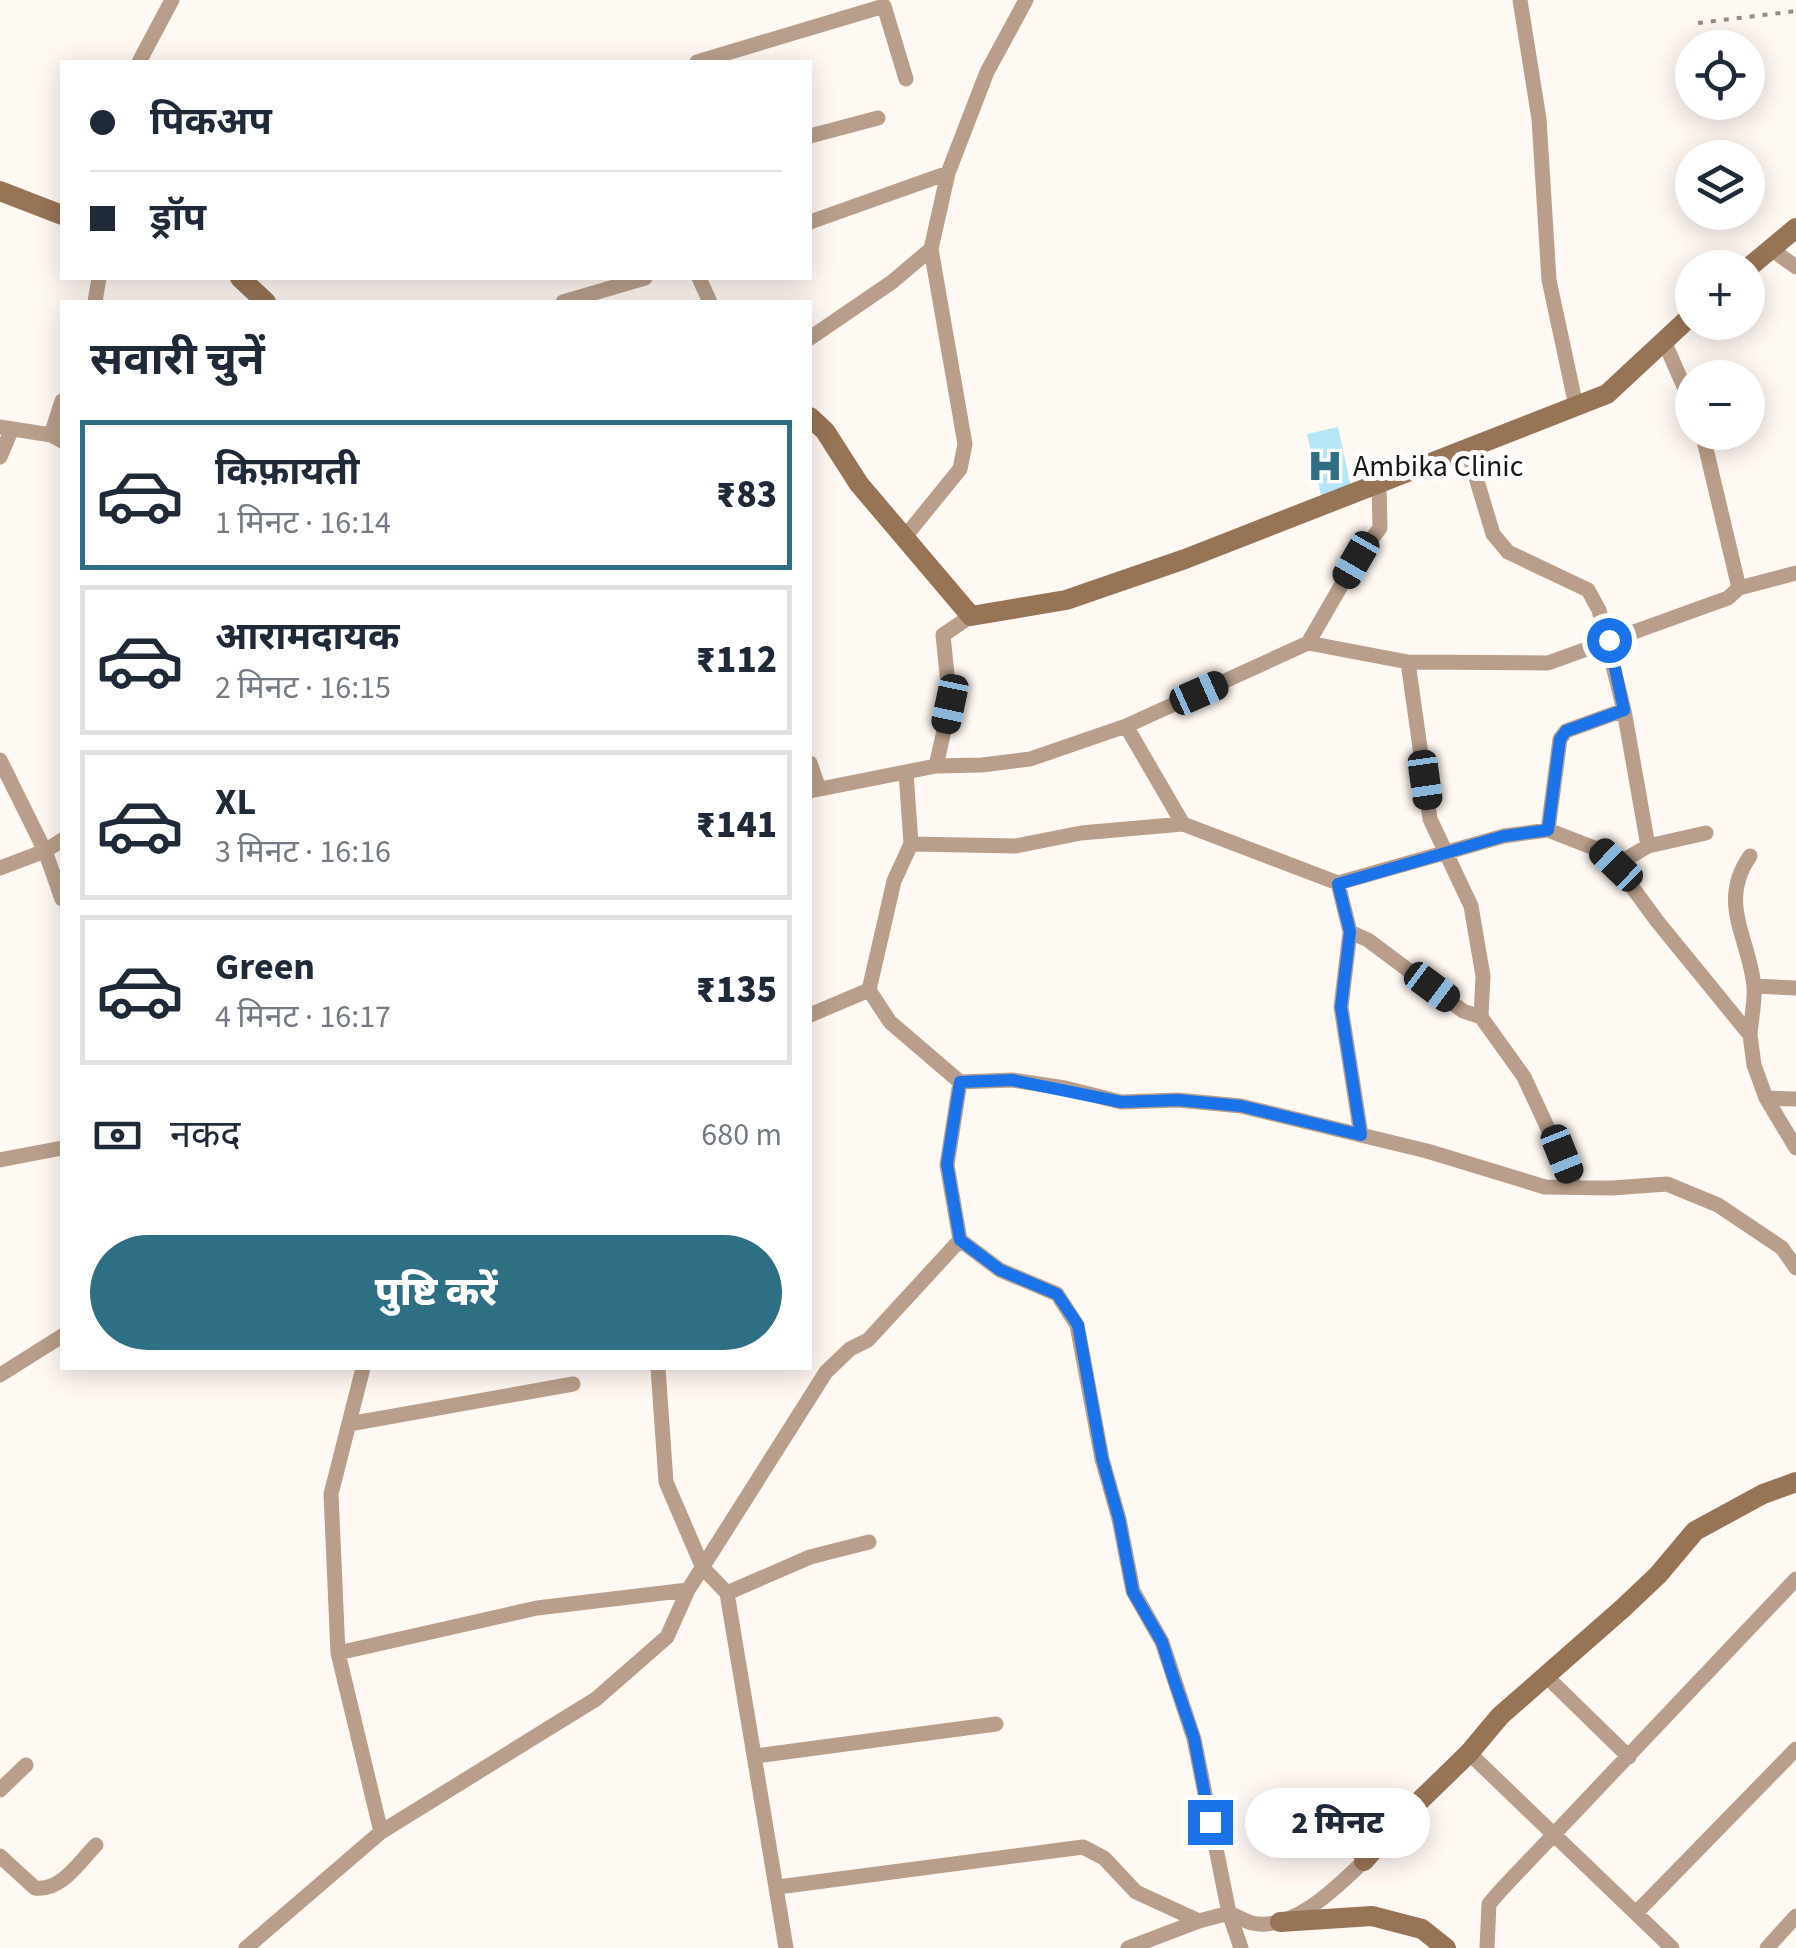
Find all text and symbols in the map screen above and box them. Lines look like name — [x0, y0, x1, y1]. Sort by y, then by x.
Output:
map controls — [1675, 30, 1765, 450]
button: locate — [1675, 30, 1765, 120]
text: पिकअप — [150, 95, 272, 149]
button: layers — [1675, 140, 1765, 230]
text: ड्रॉप — [150, 191, 206, 245]
button: + — [1675, 250, 1765, 340]
text: सवारी चुनें — [90, 328, 265, 392]
button: − — [1675, 360, 1765, 450]
text: किफ़ायती — [215, 445, 359, 499]
place label: Ambika Clinic — [1353, 445, 1523, 488]
hospital icon: Ambika Clinic — [1306, 447, 1344, 485]
icon: car — [95, 450, 185, 540]
text: ₹83 — [716, 468, 777, 522]
text: 1 मिनट · 16:14 — [215, 500, 391, 546]
car — [1328, 527, 1384, 593]
text: आरामदायक — [215, 610, 399, 664]
icon: car — [95, 615, 185, 705]
route start — [1587, 618, 1632, 663]
text: ₹112 — [696, 633, 777, 687]
text: 2 मिनट · 16:15 — [215, 665, 391, 711]
car — [1165, 667, 1233, 719]
car — [929, 672, 971, 736]
car — [1406, 748, 1444, 812]
text: XL — [215, 775, 256, 829]
icon: car — [95, 780, 185, 870]
text: ₹141 — [696, 798, 777, 852]
text: 3 मिनट · 16:16 — [215, 829, 391, 875]
car — [1584, 833, 1648, 897]
text: Green — [215, 940, 315, 994]
icon: car — [95, 945, 185, 1035]
car — [1399, 957, 1465, 1017]
text: ₹135 — [696, 963, 777, 1017]
text: 4 मिनट · 16:17 — [215, 994, 391, 1040]
icon: cash — [90, 1108, 145, 1163]
text: नकद — [170, 1108, 240, 1162]
text: 680 m — [701, 1112, 782, 1158]
car — [1537, 1121, 1587, 1187]
button: पुष्टि करें — [90, 1235, 782, 1350]
callout: 2 मिनट — [1245, 1787, 1430, 1857]
route end — [1188, 1800, 1233, 1845]
text: 2 मिनट — [1291, 1800, 1384, 1846]

